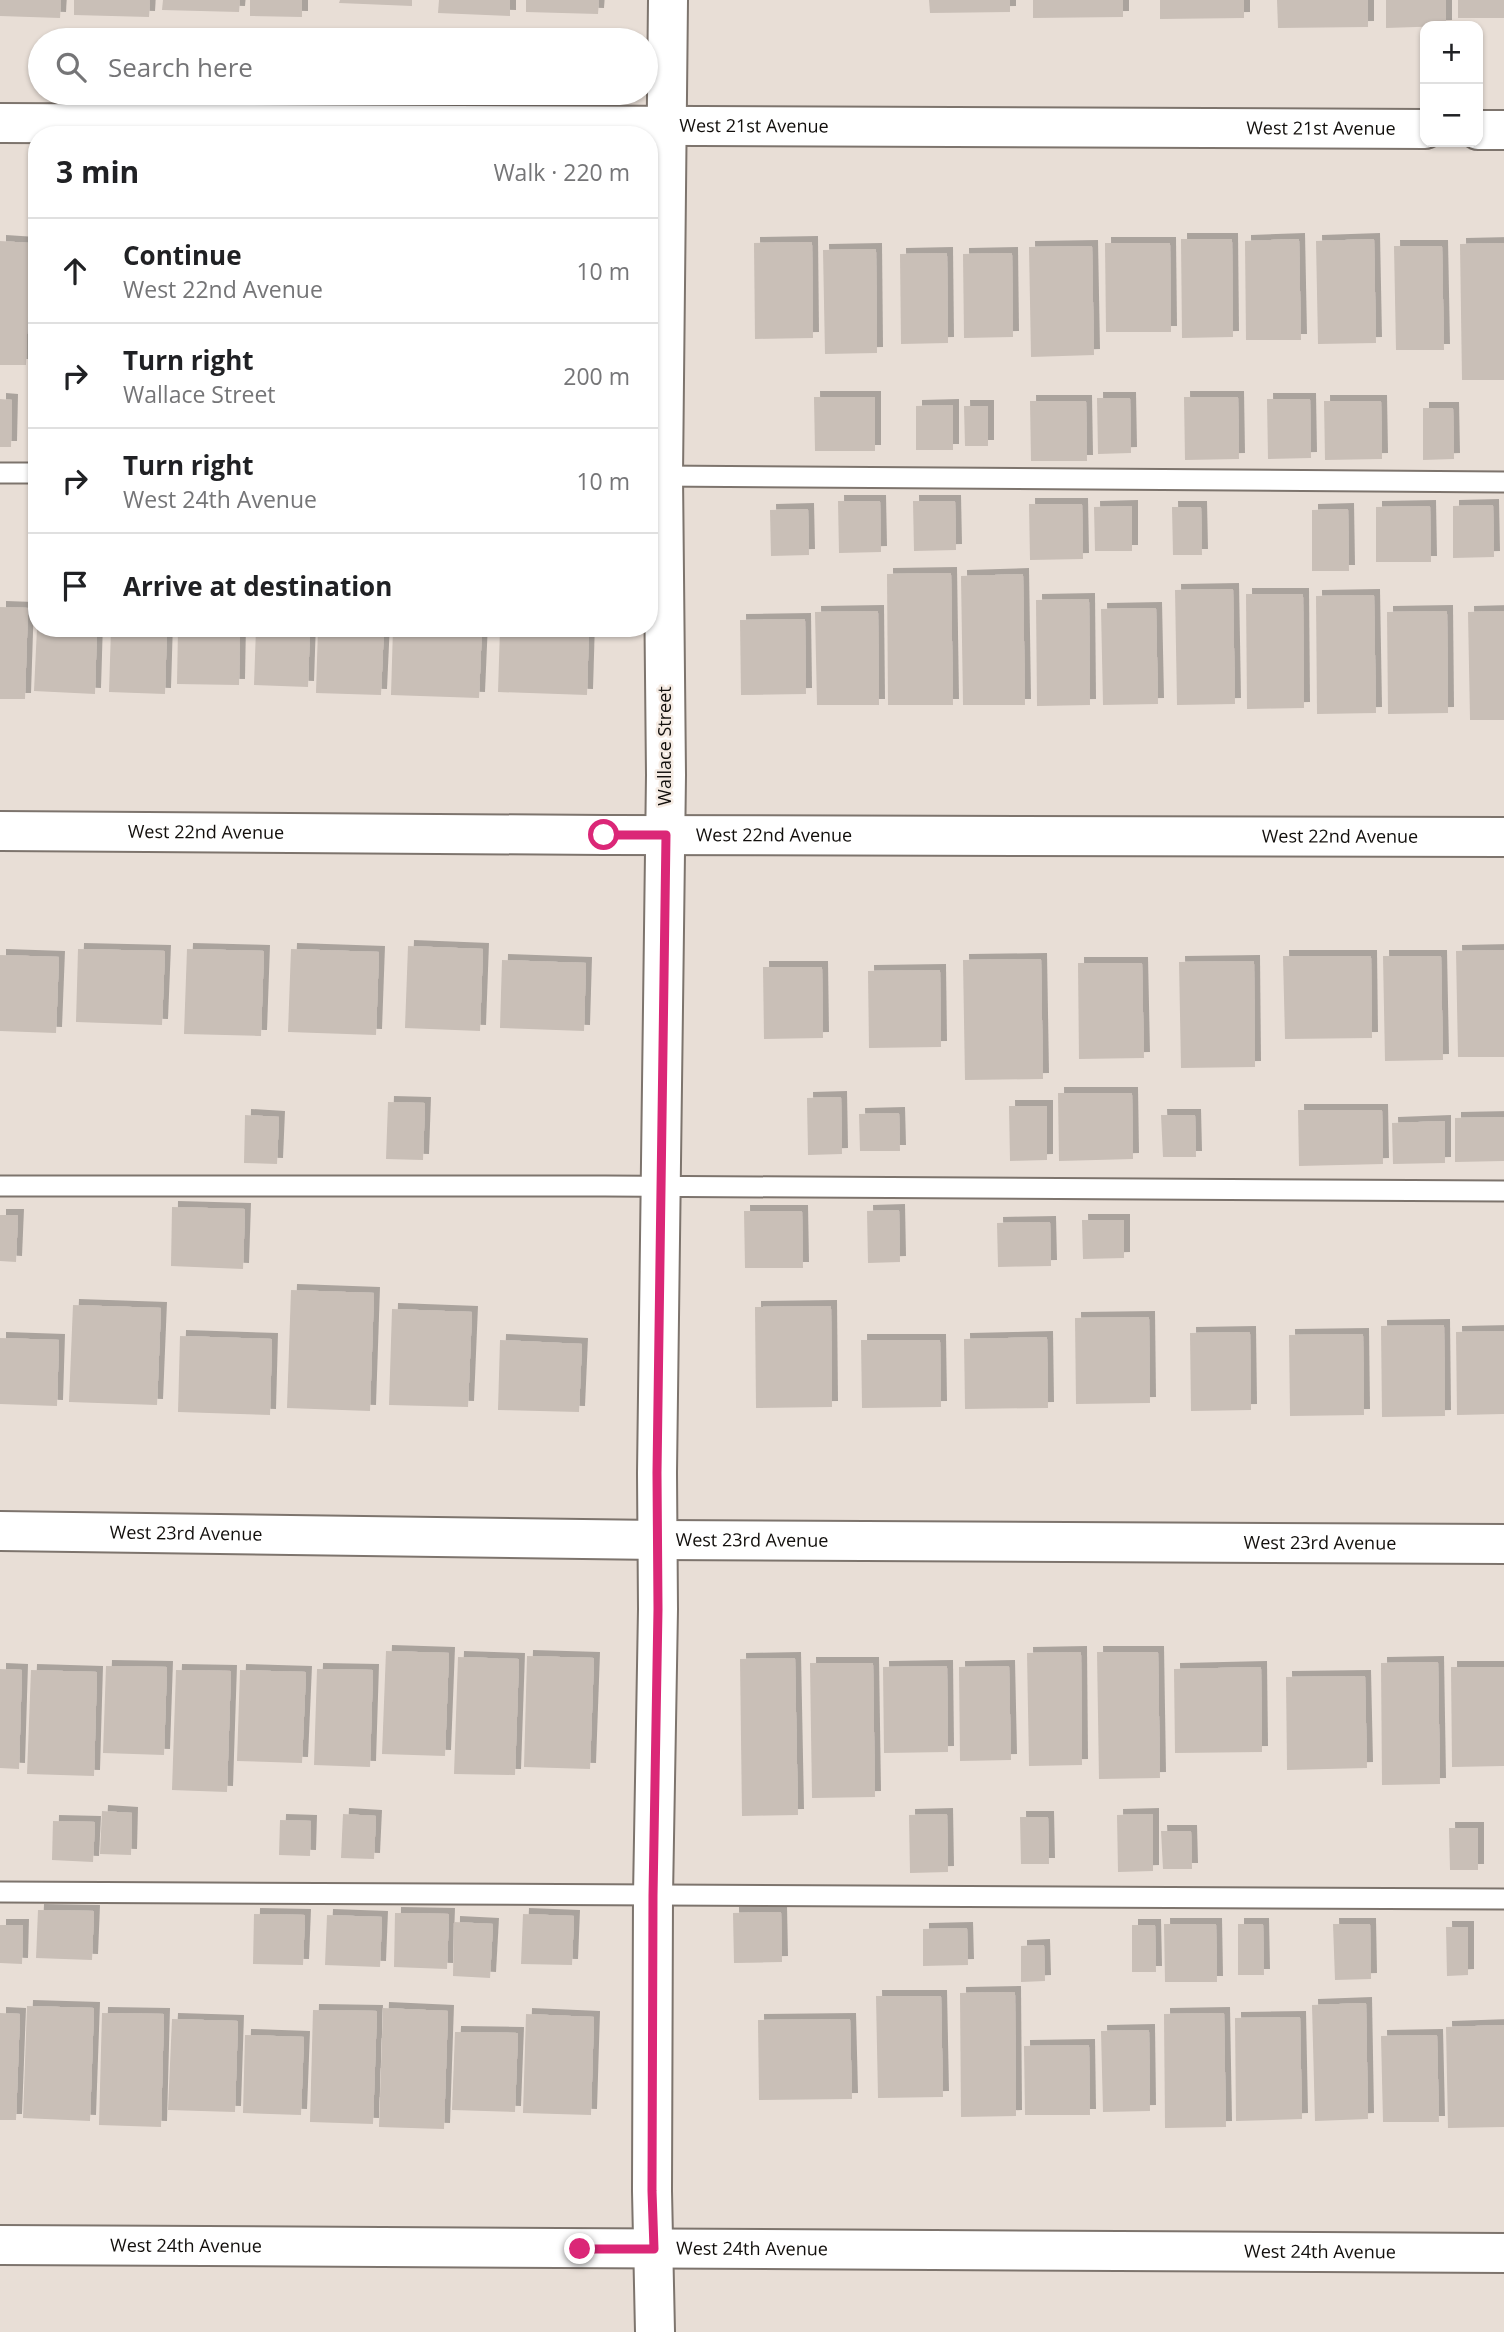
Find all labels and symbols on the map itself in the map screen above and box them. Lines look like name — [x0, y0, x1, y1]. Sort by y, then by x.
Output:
street label: West 21st Avenue — [679, 113, 829, 137]
street label: West 21st Avenue — [1246, 115, 1396, 140]
street label: Wallace Street — [652, 686, 676, 806]
street label: West 22nd Avenue — [128, 819, 284, 844]
route start — [588, 819, 619, 850]
street label: West 22nd Avenue — [696, 822, 852, 847]
street label: West 22nd Avenue — [1262, 823, 1418, 848]
street label: West 23rd Avenue — [109, 1520, 263, 1546]
street label: West 23rd Avenue — [675, 1527, 828, 1552]
street label: West 23rd Avenue — [1243, 1530, 1396, 1554]
street label: West 24th Avenue — [110, 2233, 262, 2257]
route end — [564, 2233, 595, 2264]
street label: West 24th Avenue — [676, 2236, 828, 2260]
street label: West 24th Avenue — [1244, 2239, 1396, 2263]

